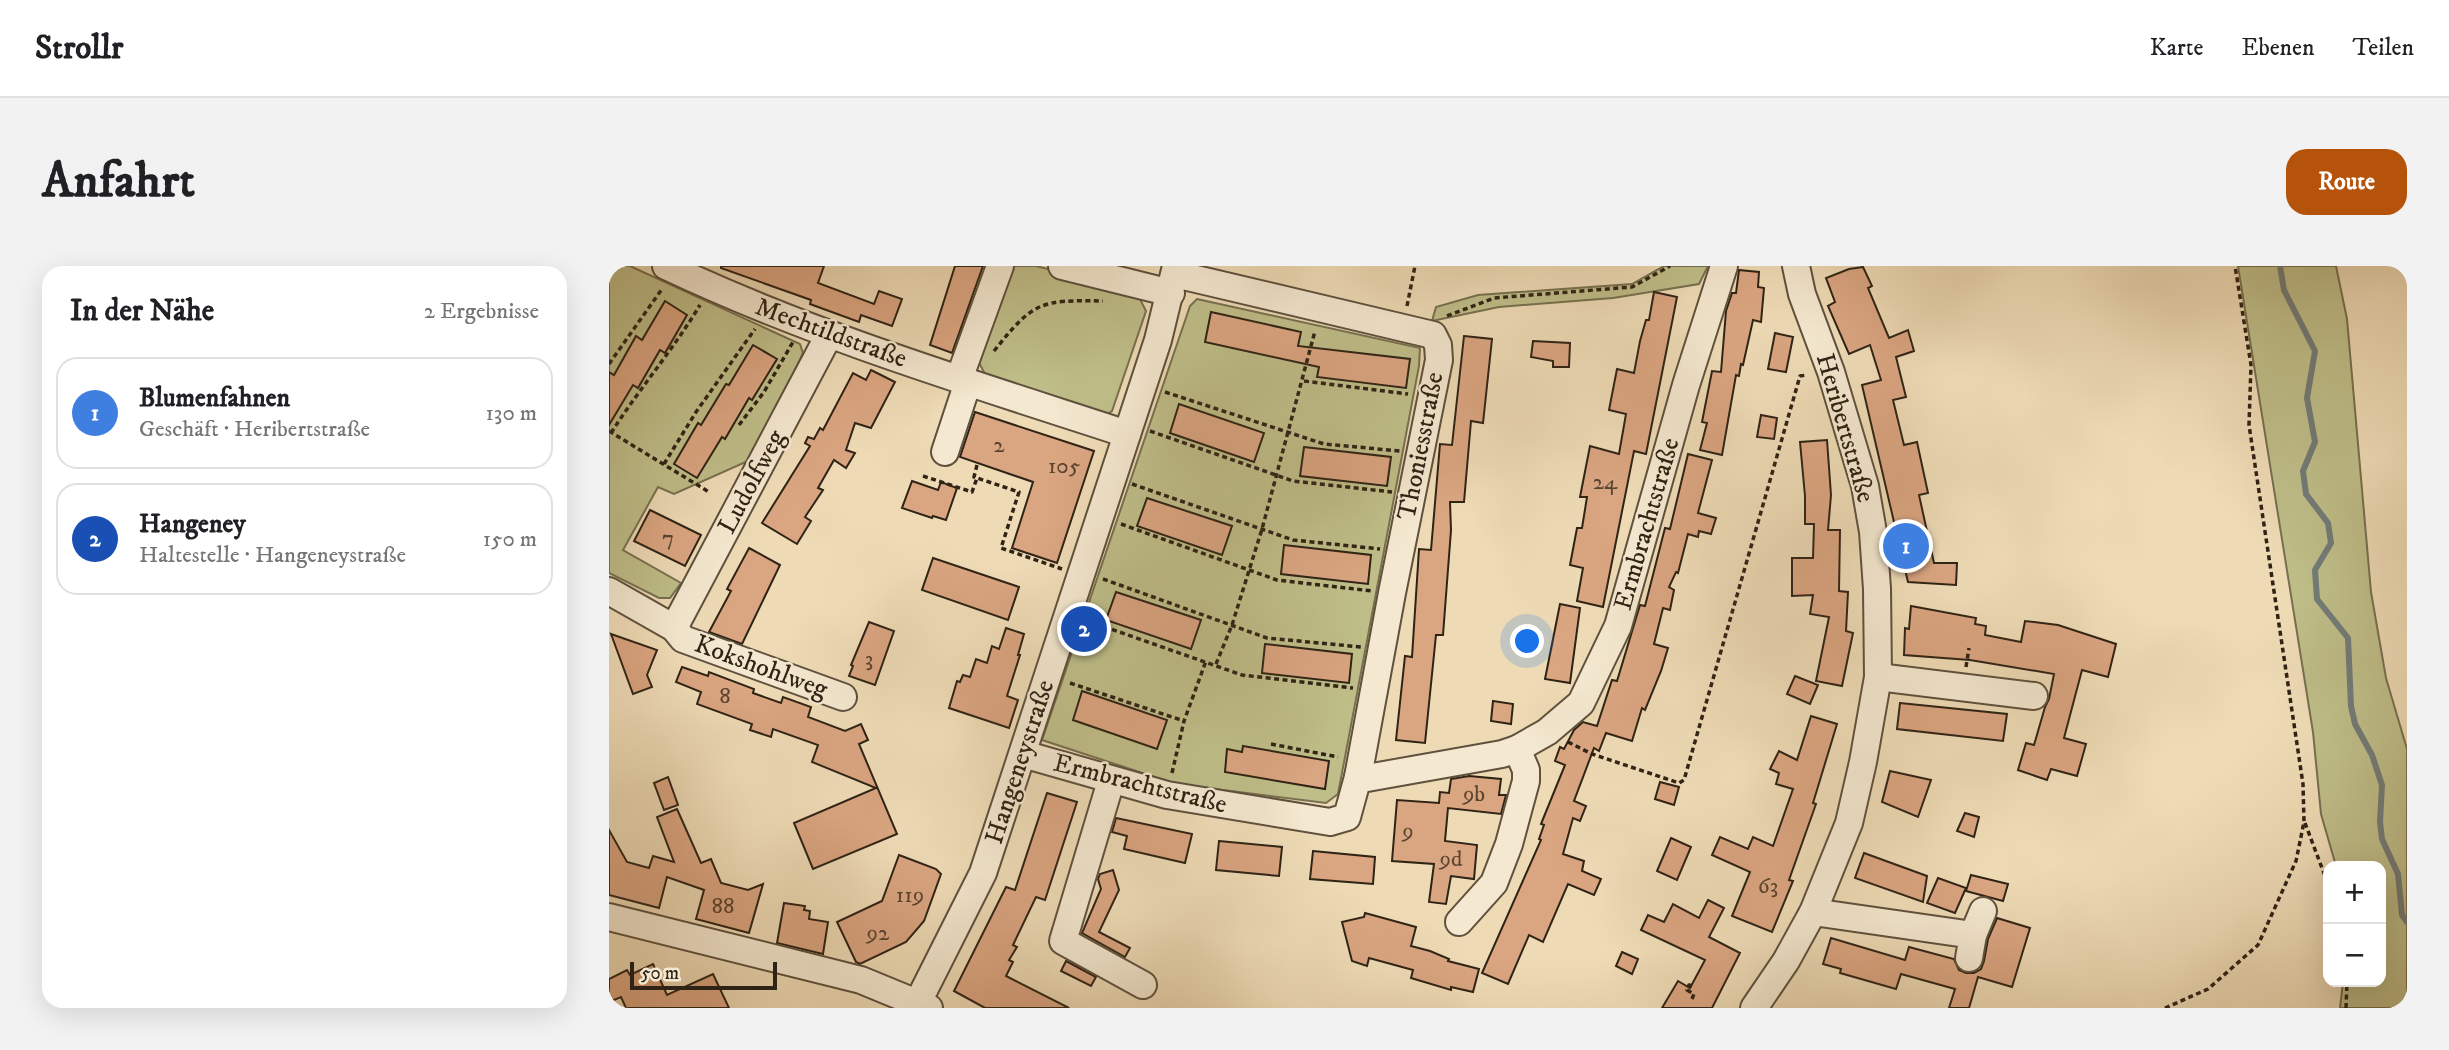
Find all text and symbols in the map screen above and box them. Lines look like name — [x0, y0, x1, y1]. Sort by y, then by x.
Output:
text: Strollr — [35, 28, 123, 69]
text: Karte — [2150, 33, 2203, 63]
text: Ebenen — [2241, 33, 2315, 63]
text: Teilen — [2353, 33, 2414, 63]
button: Route — [2286, 149, 2407, 215]
text: Anfahrt — [42, 151, 195, 213]
street label: Mechtildstraße — [751, 290, 911, 376]
text: In der Nähe — [70, 293, 214, 330]
text: 2 Ergebnisse — [424, 297, 539, 326]
street label: Heribertstraße — [1808, 350, 1882, 506]
street label: Thoniesstraße — [1391, 369, 1451, 523]
text: Blumenfahnen — [139, 382, 290, 415]
text: 1 — [91, 399, 99, 428]
text: 130 m — [485, 399, 537, 428]
text: Geschäft · Heribertstraße — [139, 415, 370, 444]
street label: Ludolfweg — [711, 424, 793, 540]
house number: 2 — [993, 431, 1005, 460]
street label: Ermbrachtstraße — [1607, 434, 1687, 614]
house number: 105 — [1048, 452, 1080, 481]
house number: 24 — [1593, 468, 1618, 497]
text: Hangeney — [139, 508, 246, 541]
pin: 1 — [1883, 520, 1929, 572]
house number: 7 — [662, 524, 674, 553]
text: 2 — [89, 525, 101, 554]
text: 150 m — [483, 525, 537, 554]
text: Haltestelle · Hangeneystraße — [139, 541, 406, 570]
pin: 2 — [1061, 603, 1107, 655]
your location — [1510, 624, 1544, 658]
street label: Kokshohlweg — [690, 628, 832, 706]
house number: 3 — [865, 645, 873, 674]
street label: Hangeneystraße — [978, 676, 1062, 848]
house number: 8 — [719, 682, 731, 711]
street label: Ermbrachtstraße — [1050, 747, 1230, 821]
house number: 9b — [1462, 780, 1485, 809]
house number: 9 — [1401, 817, 1414, 846]
house number: 9d — [1439, 845, 1463, 874]
map controls — [2323, 861, 2386, 987]
button: + — [2323, 861, 2386, 924]
house number: 63 — [1758, 872, 1778, 901]
house number: 119 — [896, 881, 924, 910]
house number: 88 — [711, 892, 735, 921]
house number: 92 — [866, 919, 890, 948]
button: − — [2323, 924, 2386, 987]
scale bar — [630, 959, 777, 991]
text: 50 m — [641, 962, 679, 985]

